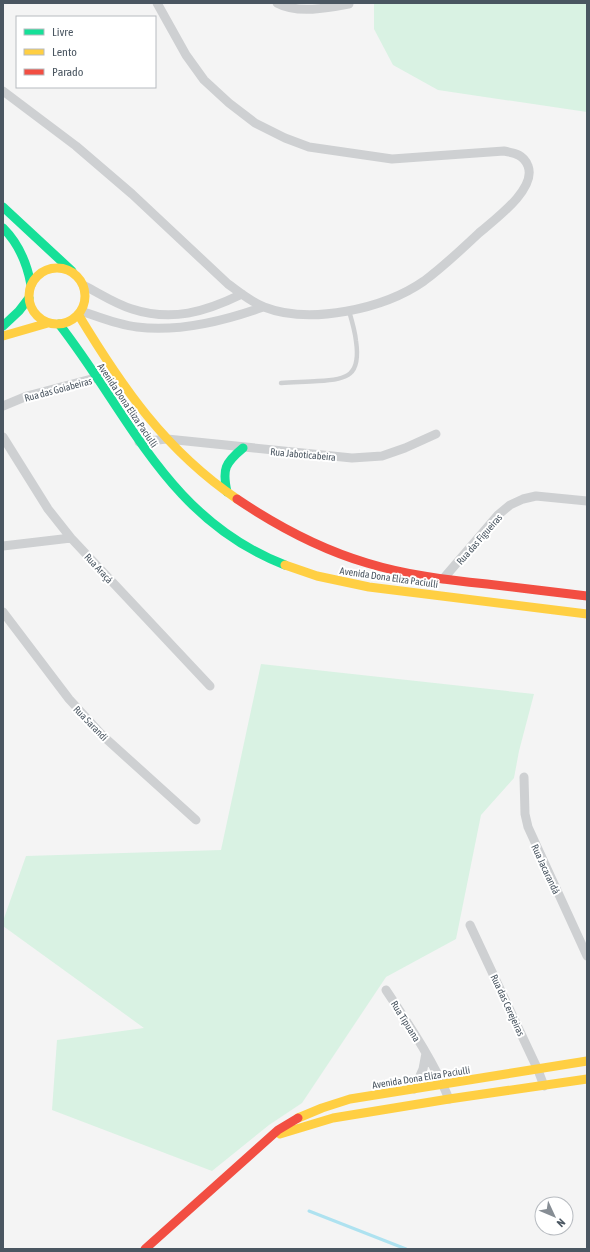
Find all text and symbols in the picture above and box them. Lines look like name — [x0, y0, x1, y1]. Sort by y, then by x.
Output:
legend — [16, 16, 156, 88]
text: Livre — [52, 25, 73, 39]
text: Lento — [52, 45, 77, 59]
text: Parado — [52, 65, 84, 79]
street label: Avenida Dona Eliza Paciulli — [95, 361, 160, 449]
street label: Rua das Goiabeiras — [23, 375, 94, 404]
street label: Rua Jaboticabeira — [270, 446, 336, 463]
street label: Rua das Figueiras — [454, 511, 505, 567]
street label: Rua Araçá — [82, 551, 115, 586]
street label: Avenida Dona Eliza Paciulli — [339, 565, 439, 590]
street label: Rua Sarandi — [71, 704, 110, 743]
street label: Rua Jacarandá — [529, 843, 562, 896]
street label: Rua das Cerejeiras — [488, 973, 527, 1038]
street label: Rua Tipuana — [389, 999, 423, 1044]
street label: Avenida Dona Eliza Paciulli — [371, 1064, 471, 1091]
north arrow — [534, 1196, 574, 1236]
text: N — [555, 1216, 568, 1229]

